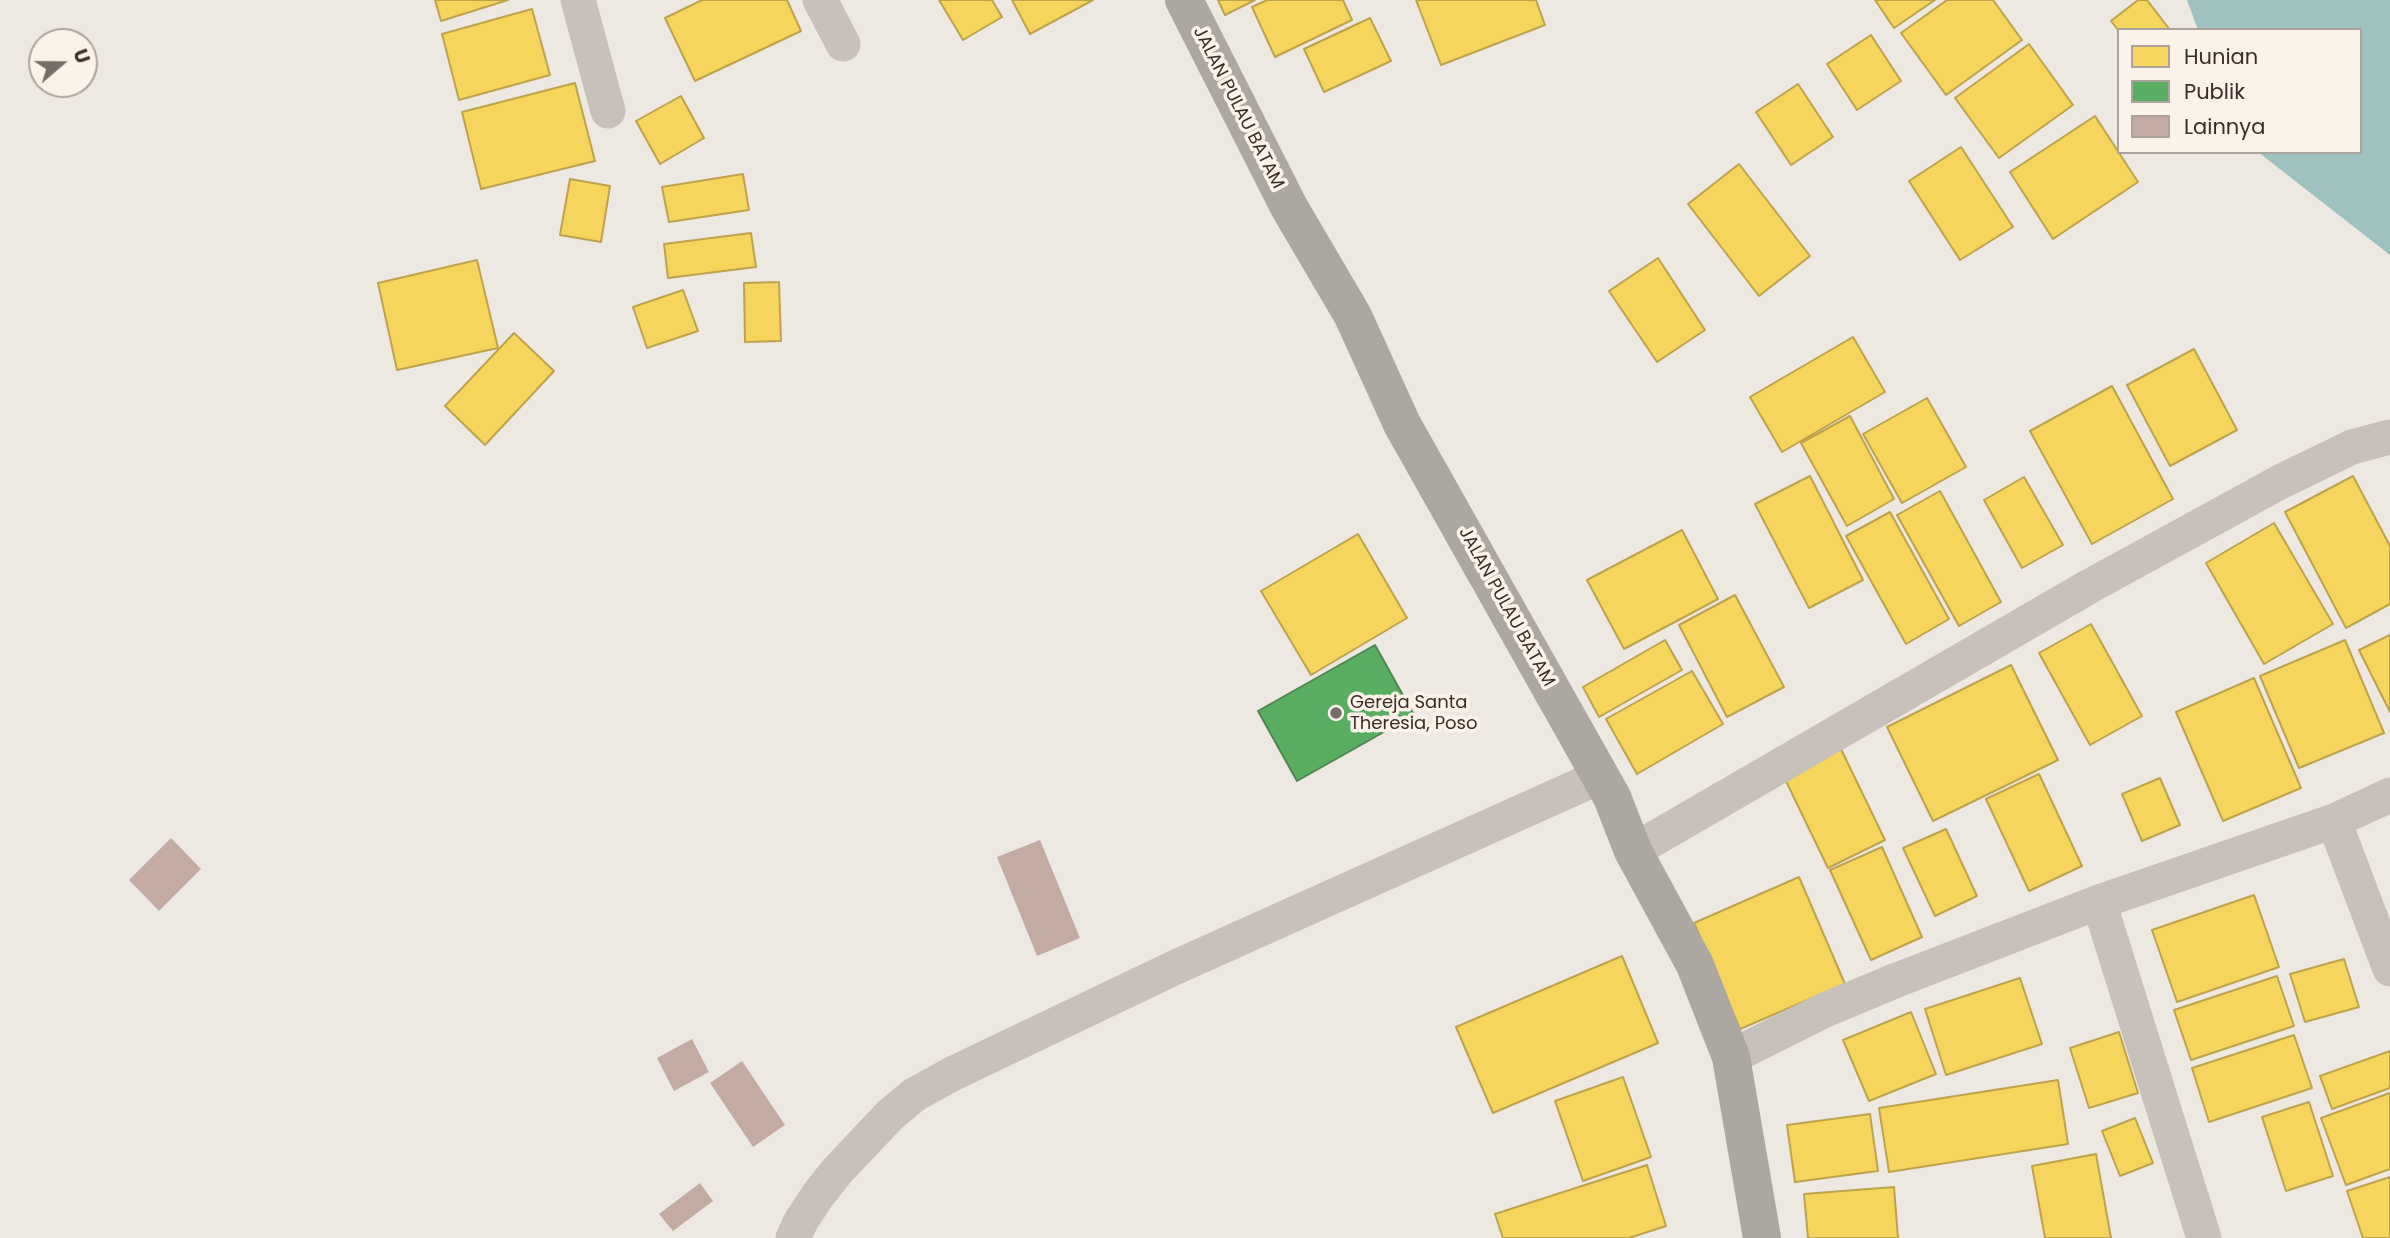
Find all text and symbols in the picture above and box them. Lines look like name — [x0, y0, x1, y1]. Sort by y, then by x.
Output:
street label: JALAN PULAU BATAM — [1188, 23, 1288, 193]
north arrow — [28, 28, 98, 98]
legend — [2117, 28, 2362, 154]
text: Hunian — [2184, 42, 2258, 71]
text: U — [66, 45, 96, 67]
text: Publik — [2184, 77, 2245, 106]
text: Lainnya — [2184, 112, 2265, 141]
street label: JALAN PULAU BATAM — [1453, 523, 1559, 691]
place label: Gereja Santa Theresia, Poso — [1350, 692, 1478, 734]
marker: Gereja Santa Theresia, Poso — [1328, 705, 1344, 721]

